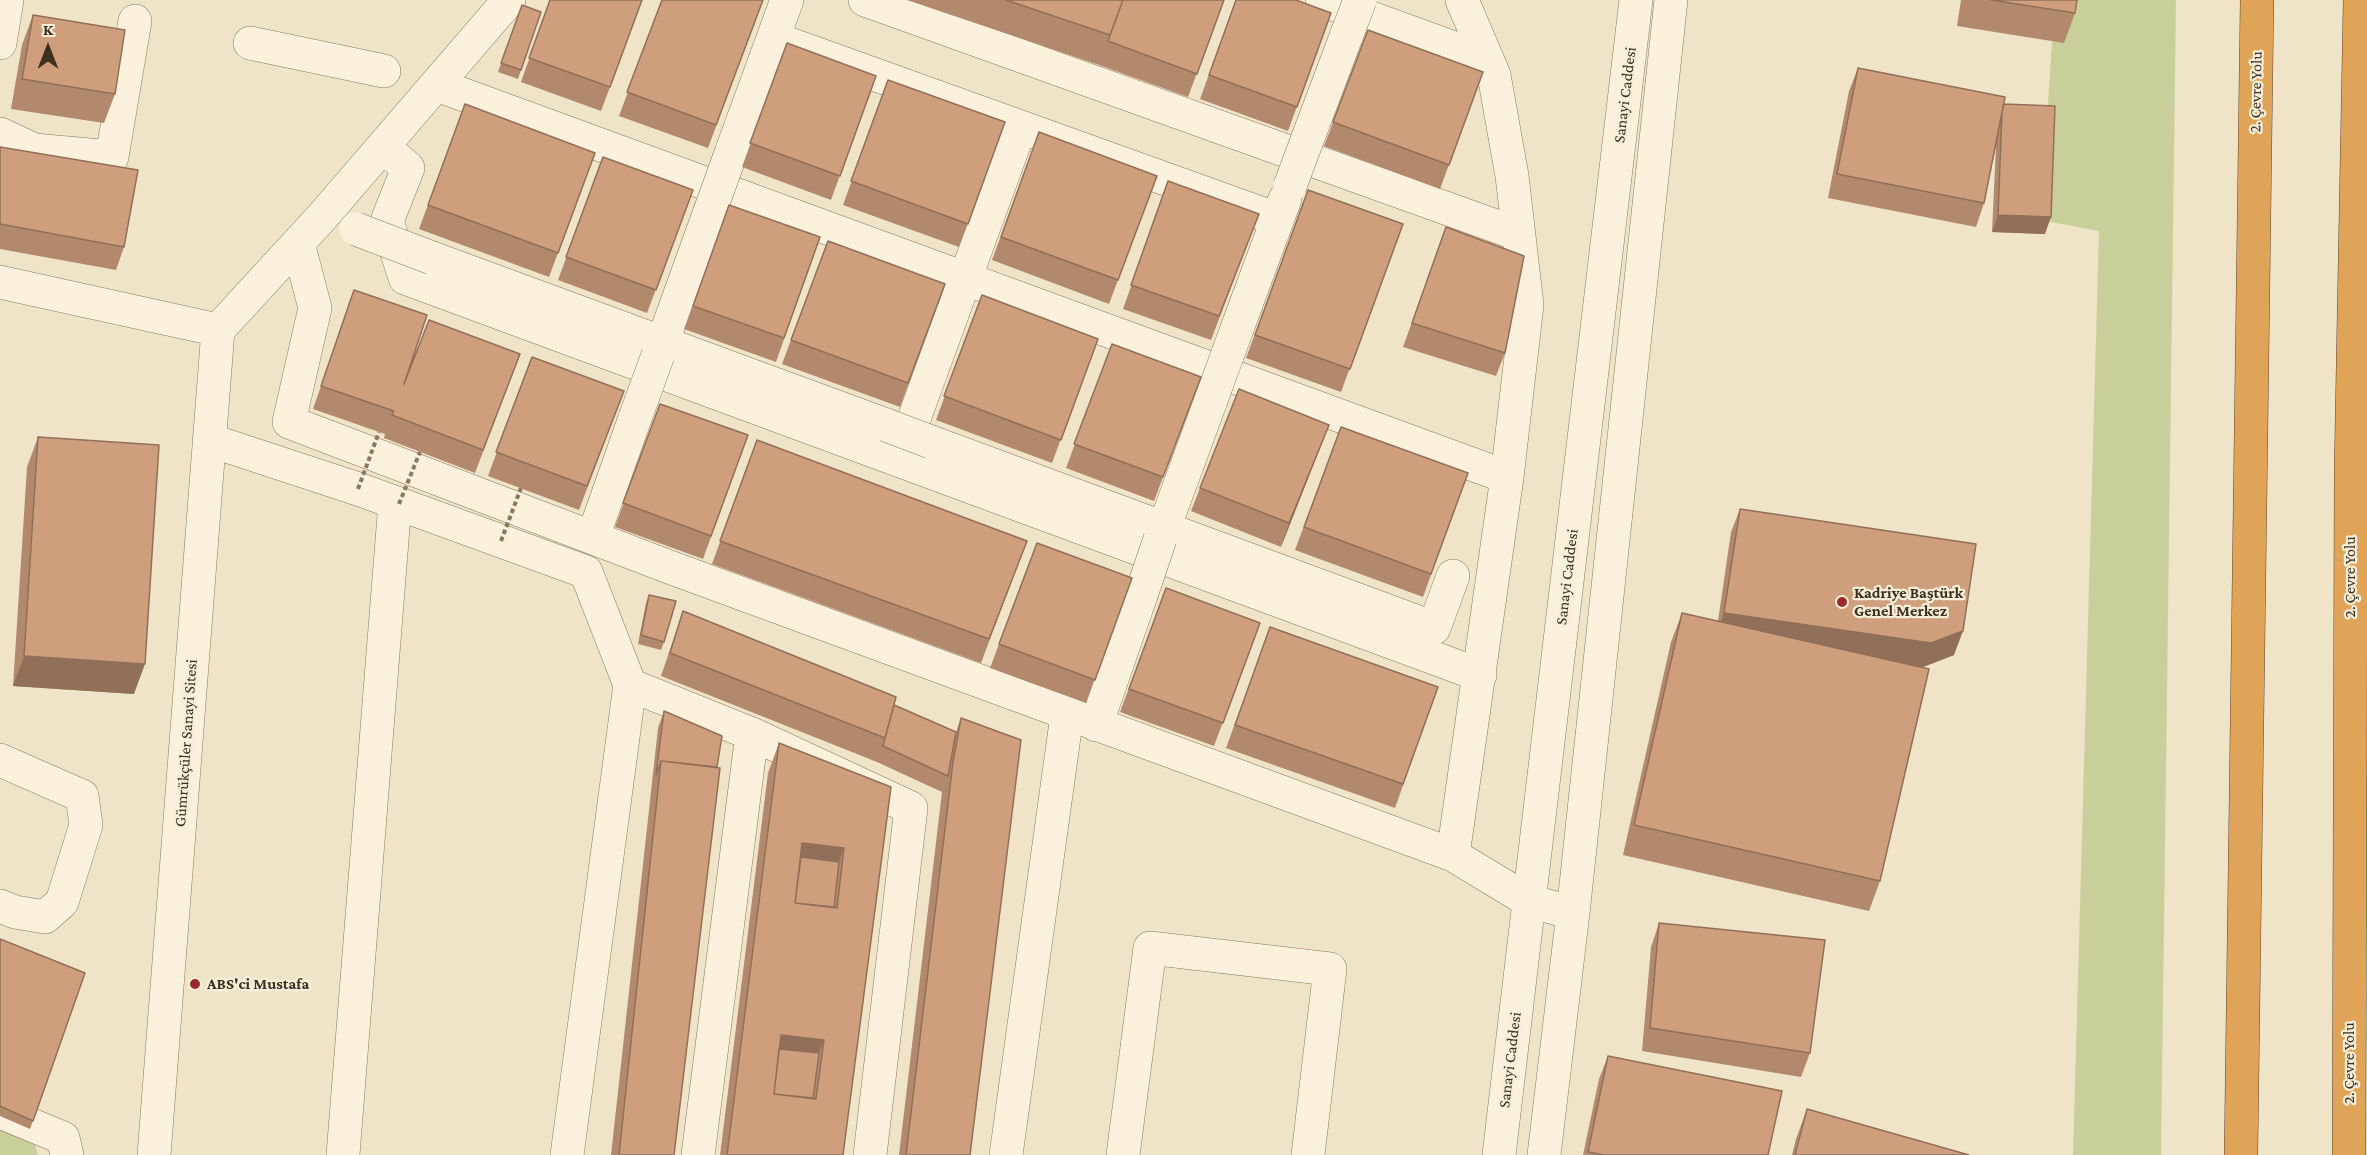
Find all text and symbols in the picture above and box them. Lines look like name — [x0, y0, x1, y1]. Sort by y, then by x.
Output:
north arrow — [18, 18, 78, 78]
text: K — [43, 21, 53, 38]
street label: Sanayi Caddesi — [1610, 46, 1640, 144]
street label: 2. Çevre Yolu — [2246, 51, 2266, 133]
street label: Sanayi Caddesi — [1552, 528, 1582, 626]
street label: 2. Çevre Yolu — [2340, 536, 2360, 618]
place label: Kadriye Baştürk Genel Merkez — [1854, 583, 1963, 621]
marker: Kadriye Baştürk Genel Merkez — [1835, 595, 1849, 609]
street label: Gümrükçüler Sanayi Sitesi — [171, 659, 201, 827]
place label: ABS'ci Mustafa — [207, 974, 309, 994]
marker: ABS'ci Mustafa — [188, 977, 202, 991]
street label: Sanayi Caddesi — [1495, 1011, 1525, 1109]
street label: 2. Çevre Yolu — [2339, 1022, 2359, 1104]

